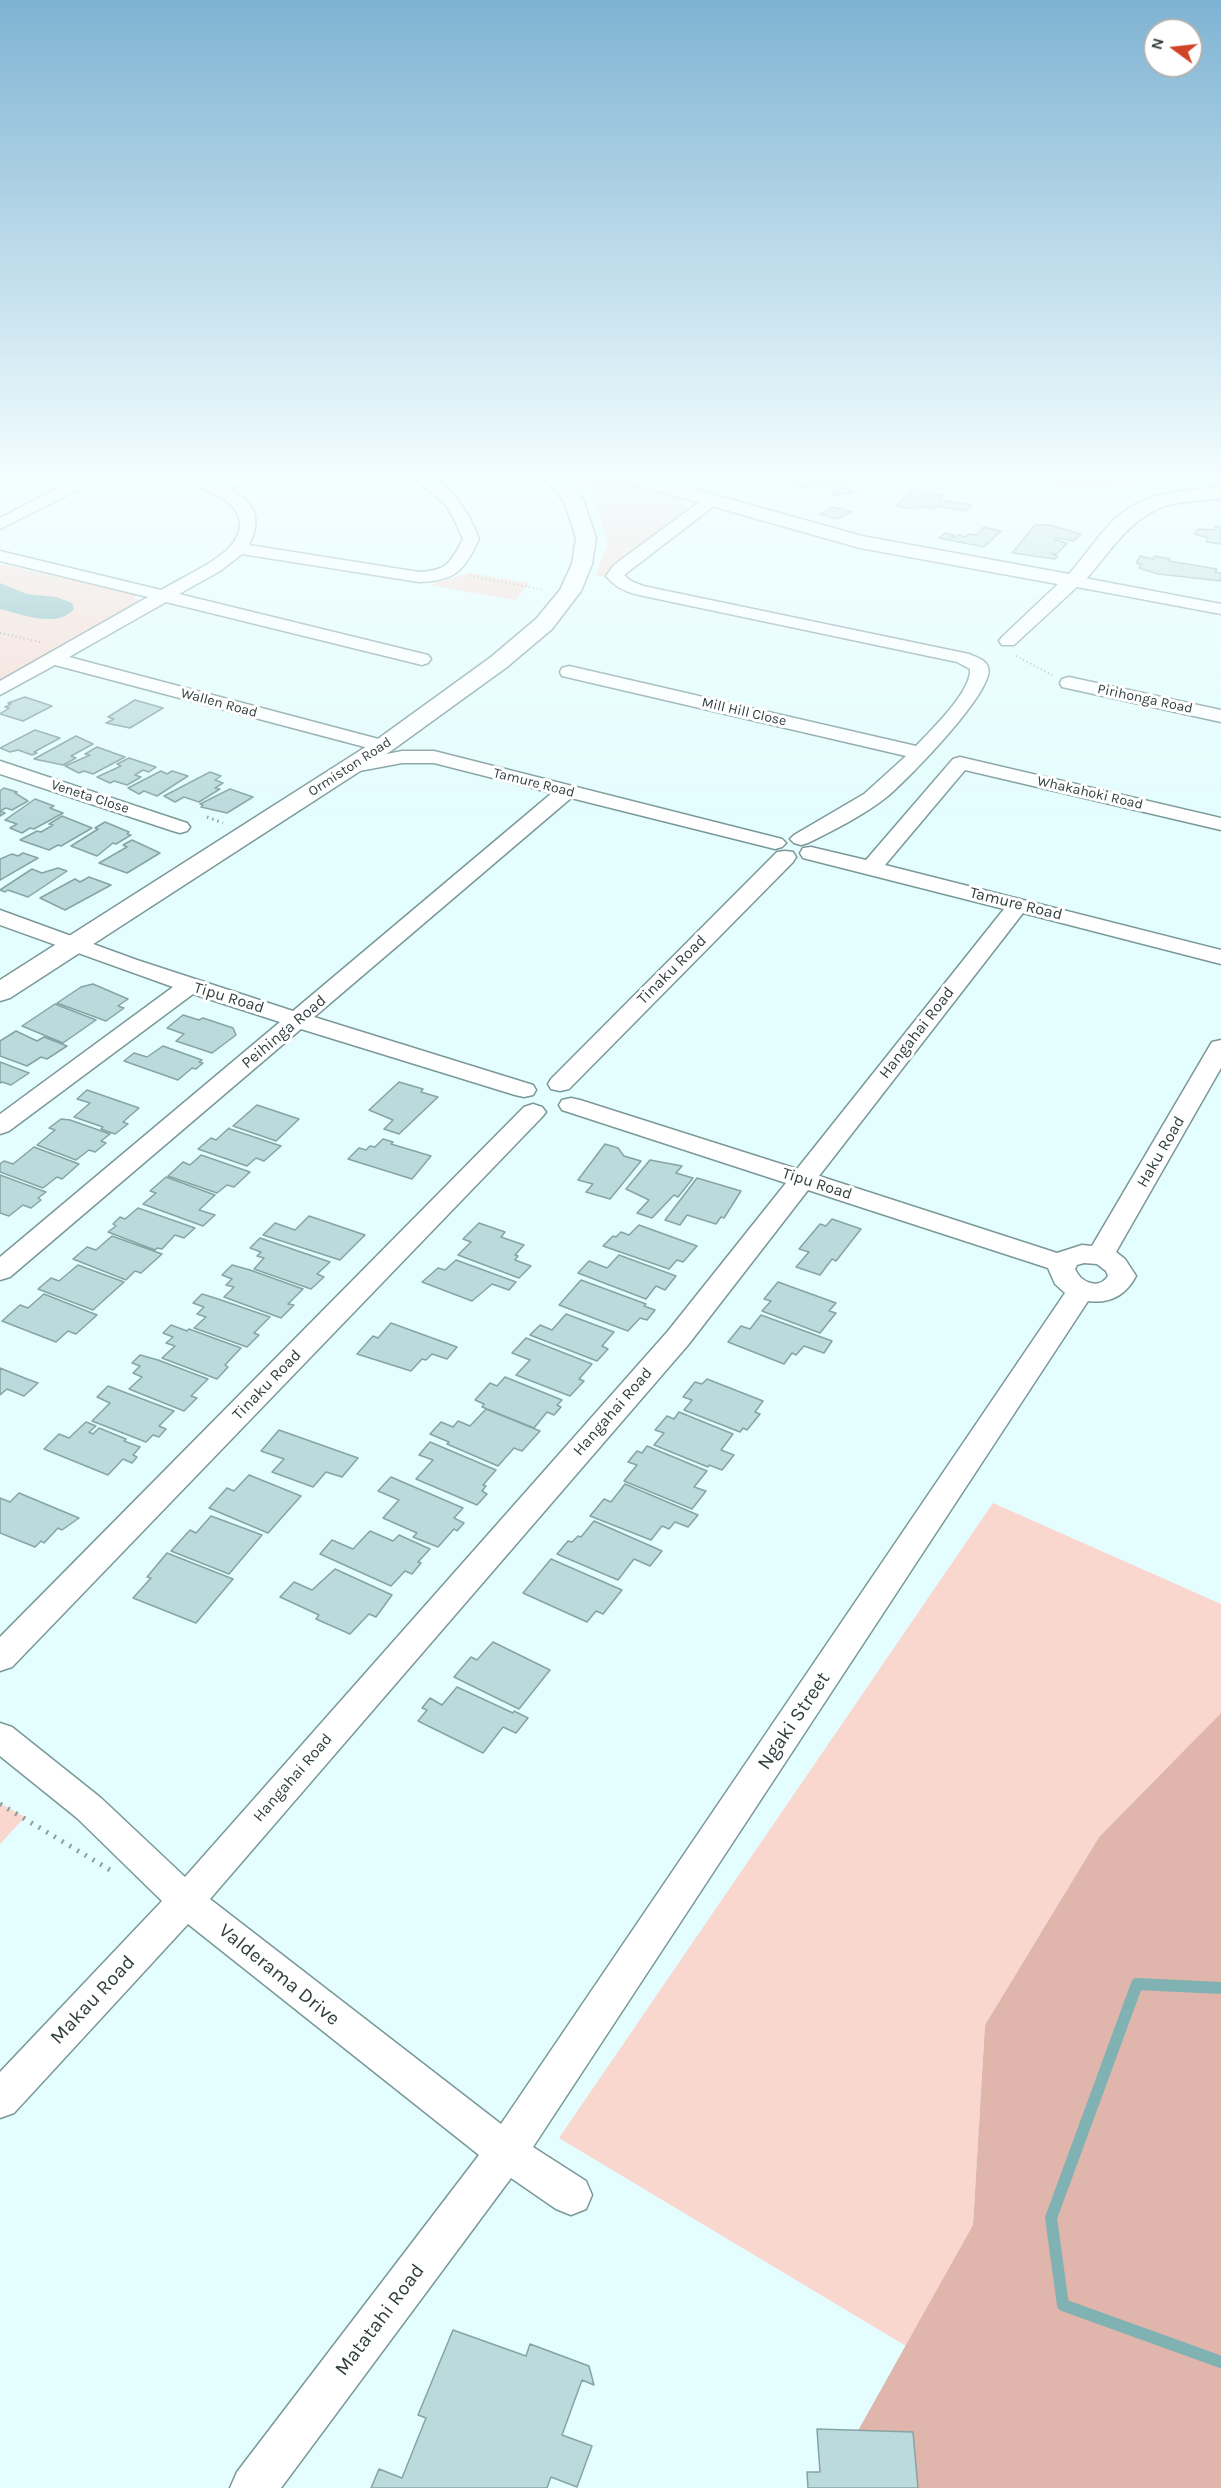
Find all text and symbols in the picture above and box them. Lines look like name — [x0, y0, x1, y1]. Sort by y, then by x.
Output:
north arrow — [1143, 18, 1203, 78]
text: N — [1146, 36, 1168, 52]
street label: Pirihonga Road — [1096, 681, 1194, 717]
street label: Wallen Road — [179, 685, 259, 721]
street label: Mill Hill Close — [700, 694, 788, 730]
street label: Ormiston Road — [305, 734, 395, 800]
street label: Tamure Road — [492, 765, 576, 801]
street label: Whakahoki Road — [1036, 773, 1144, 813]
street label: Veneta Close — [49, 776, 131, 818]
street label: Tamure Road — [968, 883, 1064, 925]
street label: Tinaku Road — [633, 931, 711, 1009]
street label: Tipu Road — [192, 978, 266, 1018]
street label: Hangahai Road — [875, 983, 959, 1083]
street label: Peihinga Road — [238, 991, 330, 1073]
street label: Haku Road — [1133, 1113, 1189, 1191]
street label: Tipu Road — [780, 1164, 854, 1204]
street label: Tinaku Road — [229, 1346, 305, 1424]
street label: Hangahai Road — [569, 1364, 657, 1460]
street label: Ngaki Street — [752, 1668, 836, 1774]
street label: Hangahai Road — [249, 1730, 337, 1826]
street label: Valderama Drive — [214, 1919, 344, 2031]
street label: Makau Road — [46, 1950, 140, 2050]
street label: Matatahi Road — [330, 2259, 430, 2381]

